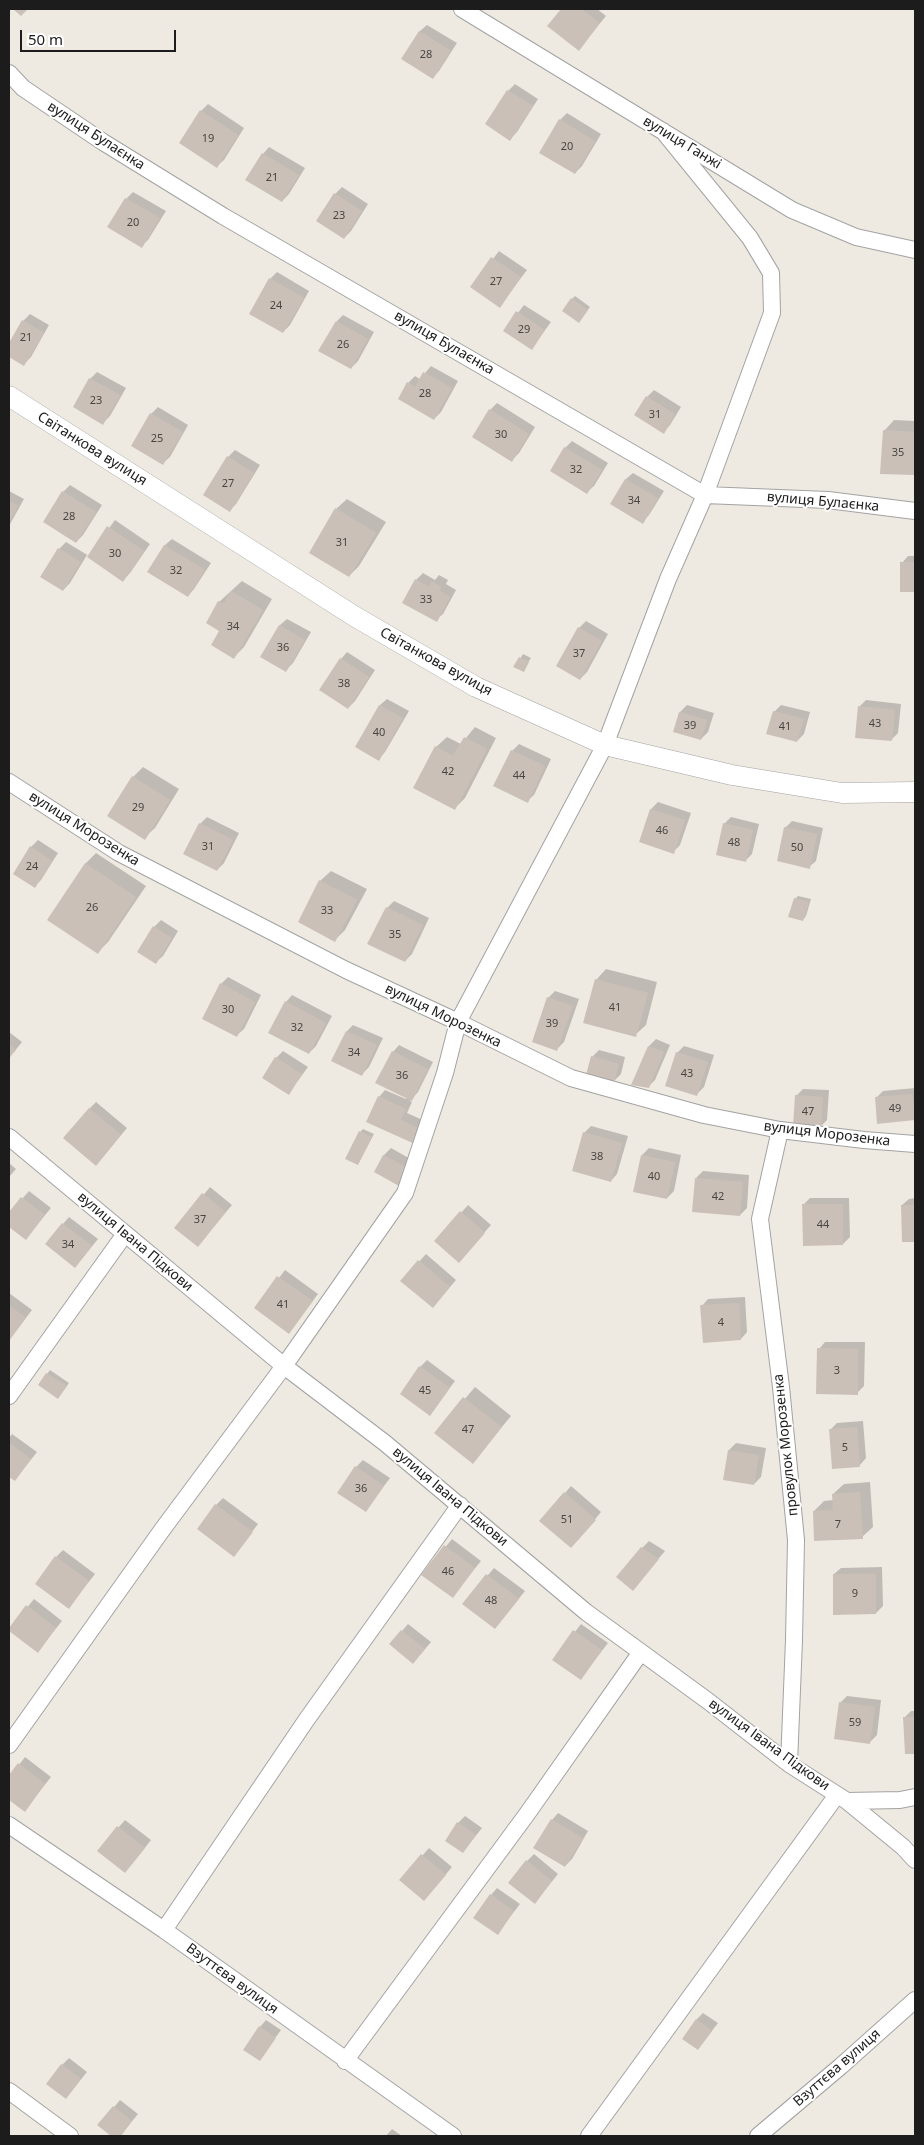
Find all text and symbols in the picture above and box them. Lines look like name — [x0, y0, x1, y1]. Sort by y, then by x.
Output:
scale bar — [22, 20, 179, 52]
text: 50 m — [28, 29, 63, 49]
house number: 28 — [420, 48, 432, 62]
street label: вулиця Булаєнка — [44, 98, 148, 174]
street label: вулиця Ганжі — [640, 113, 724, 173]
house number: 19 — [202, 132, 214, 146]
house number: 20 — [561, 140, 573, 154]
house number: 21 — [266, 171, 278, 185]
house number: 23 — [333, 209, 345, 223]
house number: 20 — [127, 216, 139, 230]
house number: 27 — [490, 275, 502, 289]
house number: 24 — [270, 299, 282, 313]
street label: вулиця Булаєнка — [391, 308, 497, 378]
house number: 29 — [518, 323, 530, 337]
house number: 21 — [20, 331, 32, 345]
house number: 26 — [337, 338, 349, 352]
house number: 28 — [419, 387, 431, 401]
house number: 23 — [90, 394, 102, 408]
house number: 31 — [649, 408, 661, 422]
street label: Світанкова вулиця — [34, 409, 150, 489]
house number: 30 — [495, 428, 507, 442]
house number: 25 — [151, 432, 163, 446]
house number: 35 — [892, 446, 904, 460]
house number: 32 — [570, 463, 582, 477]
house number: 27 — [222, 477, 234, 491]
street label: вулиця Булаєнка — [766, 489, 880, 515]
house number: 34 — [628, 494, 640, 508]
house number: 28 — [63, 510, 75, 524]
house number: 31 — [336, 536, 348, 550]
house number: 30 — [109, 547, 121, 561]
house number: 32 — [170, 564, 182, 578]
house number: 33 — [420, 593, 432, 607]
house number: 34 — [227, 620, 239, 634]
street label: Світанкова вулиця — [377, 624, 495, 700]
house number: 36 — [277, 641, 289, 655]
house number: 37 — [573, 647, 585, 661]
house number: 38 — [338, 677, 350, 691]
house number: 43 — [869, 717, 881, 731]
house number: 39 — [684, 719, 696, 733]
house number: 41 — [779, 720, 791, 734]
house number: 40 — [373, 726, 385, 740]
house number: 42 — [442, 765, 454, 779]
house number: 44 — [513, 769, 525, 783]
street label: вулиця Морозенка — [26, 788, 142, 870]
house number: 29 — [132, 801, 144, 815]
house number: 46 — [656, 824, 668, 838]
house number: 48 — [728, 836, 740, 850]
house number: 31 — [202, 840, 214, 854]
house number: 50 — [791, 841, 803, 855]
house number: 24 — [26, 860, 38, 874]
house number: 26 — [86, 901, 98, 915]
house number: 33 — [321, 904, 333, 918]
house number: 35 — [389, 928, 401, 942]
street label: вулиця Морозенка — [382, 981, 504, 1051]
house number: 41 — [609, 1001, 621, 1015]
house number: 30 — [222, 1003, 234, 1017]
house number: 39 — [546, 1017, 558, 1031]
house number: 32 — [291, 1021, 303, 1035]
house number: 34 — [348, 1046, 360, 1060]
house number: 43 — [681, 1067, 693, 1081]
house number: 36 — [396, 1069, 408, 1083]
house number: 49 — [889, 1102, 901, 1116]
house number: 47 — [802, 1105, 814, 1119]
street label: вулиця Морозенка — [763, 1118, 891, 1150]
house number: 38 — [591, 1150, 603, 1164]
house number: 40 — [648, 1170, 660, 1184]
street label: вулиця Івана Підкови — [74, 1189, 196, 1295]
house number: 42 — [712, 1190, 724, 1204]
house number: 37 — [194, 1213, 206, 1227]
house number: 44 — [817, 1218, 829, 1232]
house number: 34 — [62, 1238, 74, 1252]
house number: 41 — [277, 1298, 289, 1312]
house number: 4 — [718, 1316, 724, 1330]
house number: 3 — [834, 1364, 840, 1378]
street label: провулок Морозенка — [770, 1373, 802, 1517]
house number: 45 — [419, 1384, 431, 1398]
house number: 47 — [462, 1423, 474, 1437]
house number: 5 — [842, 1441, 848, 1455]
street label: вулиця Івана Підкови — [389, 1444, 511, 1550]
house number: 36 — [355, 1482, 367, 1496]
house number: 51 — [561, 1513, 573, 1527]
house number: 7 — [835, 1518, 841, 1532]
house number: 46 — [442, 1565, 454, 1579]
house number: 9 — [852, 1587, 858, 1601]
house number: 48 — [485, 1594, 497, 1608]
street label: вулиця Івана Підкови — [705, 1695, 833, 1795]
house number: 59 — [849, 1716, 861, 1730]
street label: Взуттєва вулиця — [183, 1940, 281, 2018]
street label: Взуттєва вулиця — [790, 2026, 884, 2110]

